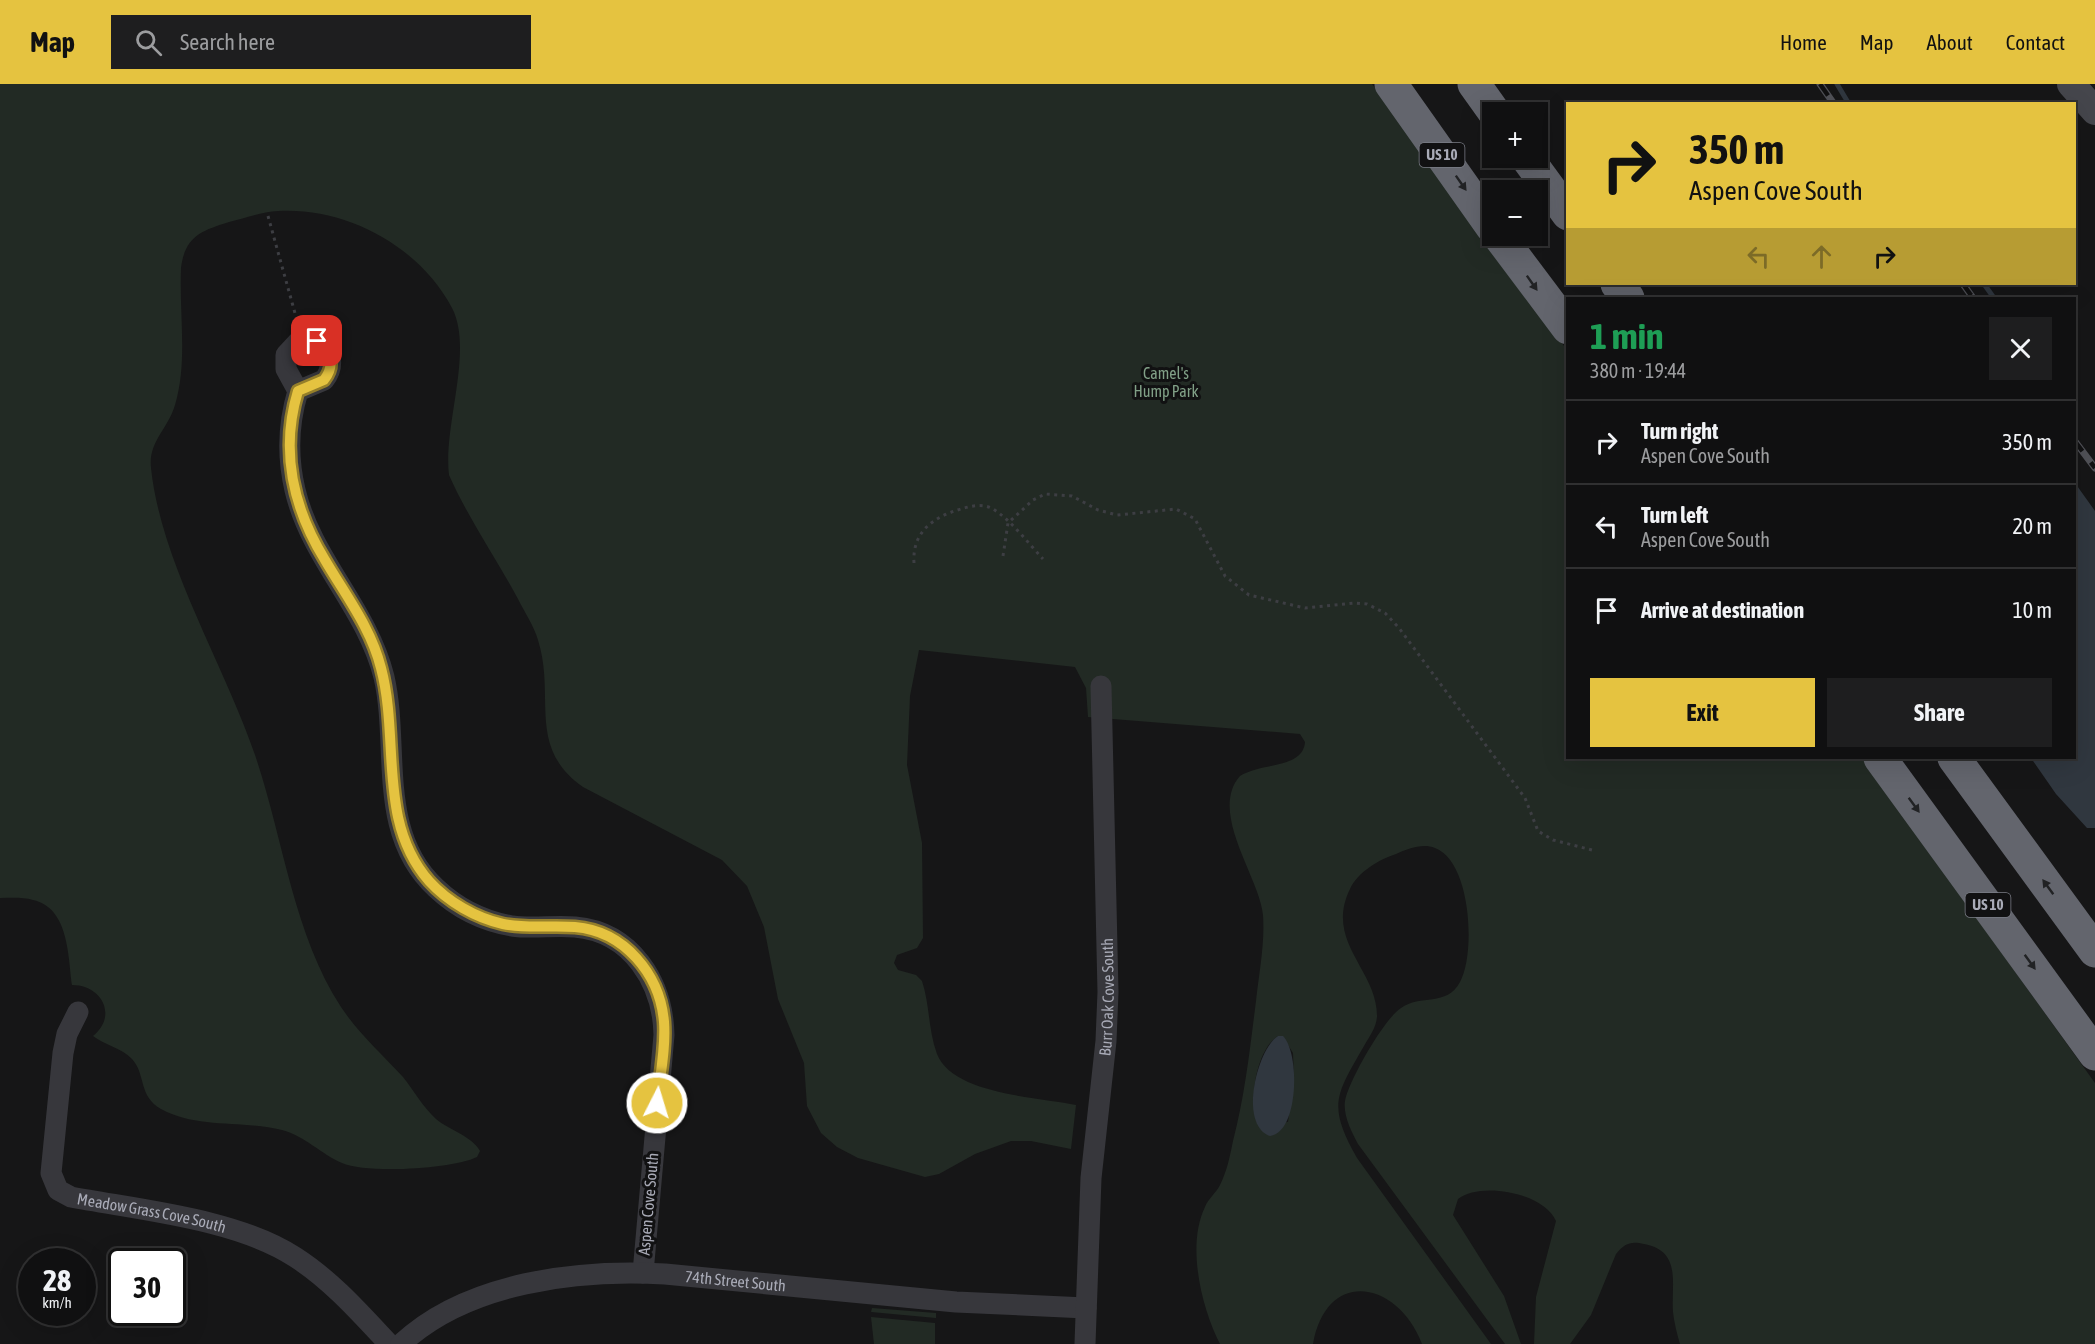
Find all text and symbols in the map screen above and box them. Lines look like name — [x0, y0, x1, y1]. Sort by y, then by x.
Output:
search box — [111, 15, 531, 69]
text: Map — [30, 26, 75, 58]
icon: search — [132, 26, 165, 59]
text: Search here — [180, 29, 275, 55]
text: Home — [1780, 30, 1827, 54]
text: Map — [1860, 30, 1894, 54]
text: About — [1927, 30, 1973, 54]
text: Contact — [2006, 30, 2065, 54]
map controls — [1482, 102, 1548, 246]
button: + — [1482, 102, 1548, 168]
text: 350 m — [1689, 125, 1784, 173]
icon: right — [1590, 126, 1668, 204]
road number: US 10 — [1420, 143, 1464, 167]
one-way arrow — [1455, 175, 1466, 191]
text: Aspen Cove South — [1689, 175, 1863, 206]
button: − — [1482, 180, 1548, 246]
icon: left — [1742, 240, 1775, 273]
icon: ahead — [1805, 240, 1838, 273]
icon: right — [1868, 240, 1901, 273]
one-way arrow — [1526, 274, 1538, 290]
pin — [291, 315, 342, 366]
text: 1 min — [1590, 315, 1664, 357]
button: close — [1989, 317, 2052, 380]
icon: arrive — [300, 324, 333, 357]
text: 380 m · 19:44 — [1590, 359, 1686, 382]
park label: Camel's Hump Park — [1133, 364, 1199, 401]
text: Turn right — [1641, 418, 1718, 444]
icon: right — [1590, 426, 1623, 459]
text: 350 m — [2002, 429, 2052, 455]
text: Aspen Cove South — [1641, 444, 1770, 467]
text: Turn left — [1641, 502, 1708, 528]
icon: left — [1590, 510, 1623, 543]
text: 20 m — [2012, 513, 2052, 539]
text: Aspen Cove South — [1641, 528, 1770, 551]
icon: arrive — [1590, 594, 1623, 627]
text: Arrive at destination — [1641, 597, 1804, 623]
text: 10 m — [2012, 597, 2052, 623]
button: Exit — [1590, 678, 1815, 747]
button: Share — [1827, 678, 2052, 747]
one-way arrow — [1908, 797, 1921, 813]
one-way arrow — [2042, 880, 2054, 896]
road number: US 10 — [1966, 893, 2010, 917]
street label: Burr Oak Cove South — [1095, 938, 1117, 1057]
one-way arrow — [2023, 955, 2035, 970]
position arrow — [625, 1071, 689, 1135]
street label: Aspen Cove South — [635, 1152, 662, 1256]
street label: Meadow Grass Cove South — [76, 1189, 228, 1236]
speed limit sign: 30 — [108, 1248, 186, 1326]
text: 28 — [43, 1263, 71, 1297]
street label: 74th Street South — [684, 1267, 787, 1295]
text: km/h — [42, 1294, 72, 1311]

